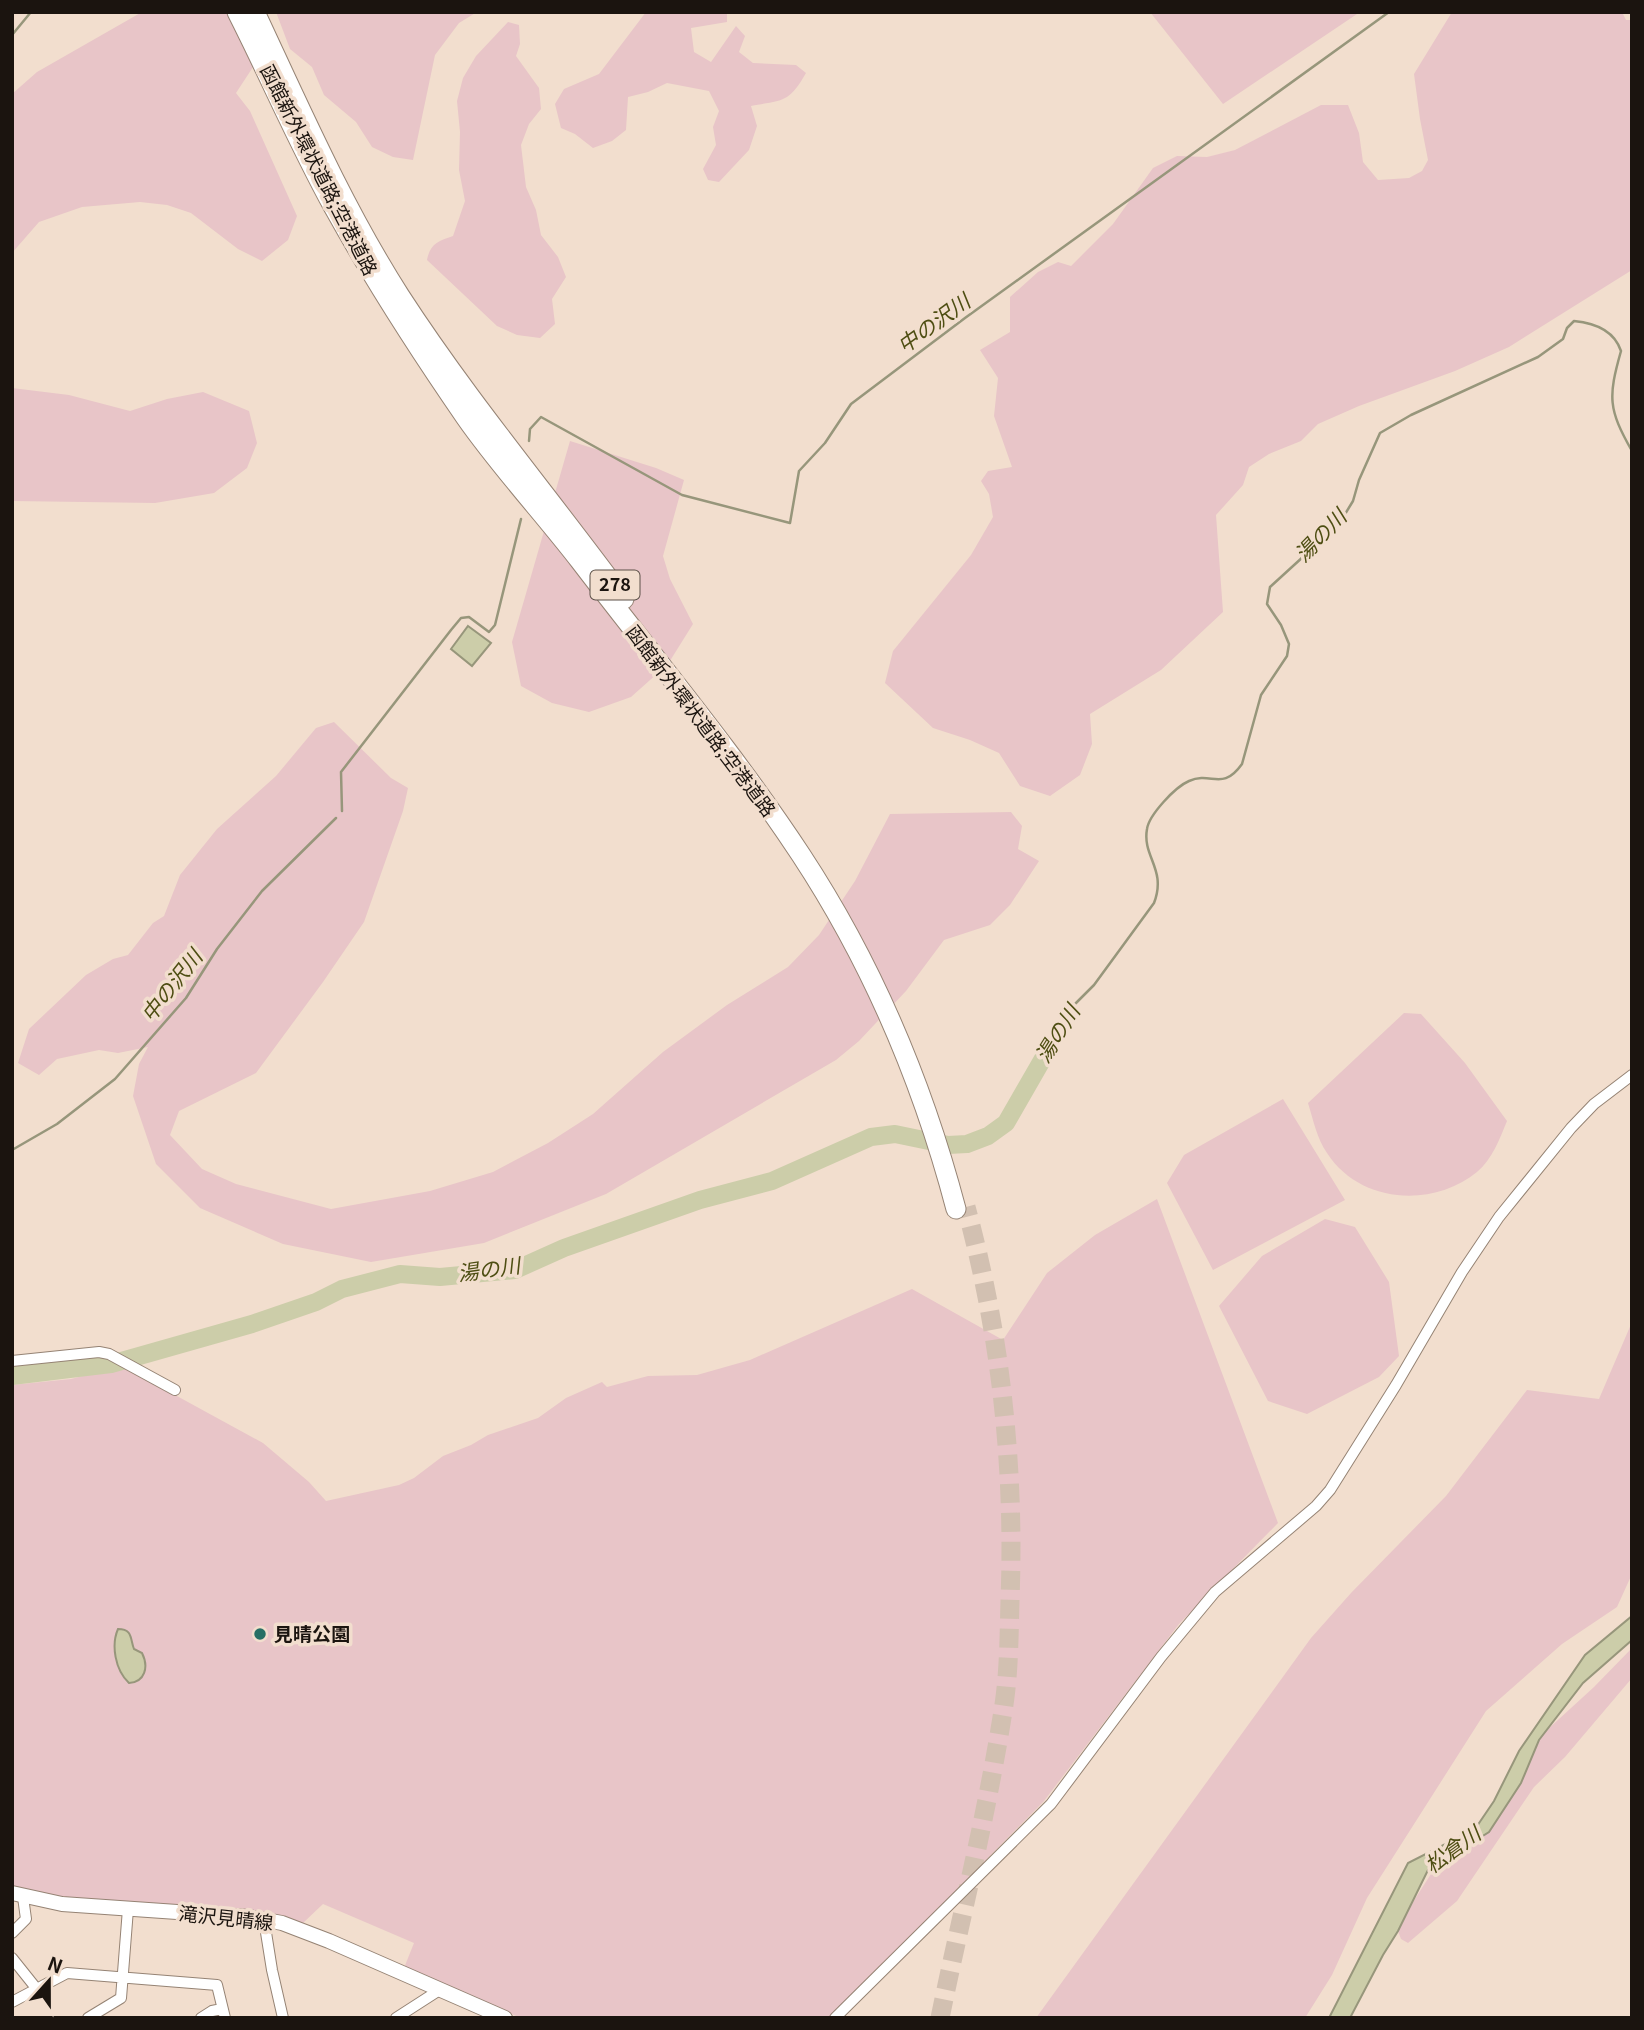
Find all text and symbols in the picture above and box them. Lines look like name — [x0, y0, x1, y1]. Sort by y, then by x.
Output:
street label: 函館新外環状道路;空港道路 — [255, 59, 385, 279]
water label: 中の沢川 — [890, 284, 977, 359]
water label: 湯の川 — [1287, 500, 1354, 568]
road number: 278 — [590, 570, 640, 600]
street label: 函館新外環状道路;空港道路 — [621, 619, 783, 821]
water label: 中の沢川 — [133, 941, 209, 1027]
water label: 湯の川 — [1027, 997, 1087, 1068]
water label: 湯の川 — [455, 1249, 524, 1287]
place label: 見晴公園 — [274, 1619, 350, 1646]
marker: 見晴公園 — [252, 1626, 268, 1642]
water label: 松倉川 — [1418, 1817, 1488, 1879]
street label: 滝沢見晴線 — [177, 1898, 275, 1935]
north arrow — [14, 1946, 84, 2016]
text: N — [44, 1949, 67, 1979]

